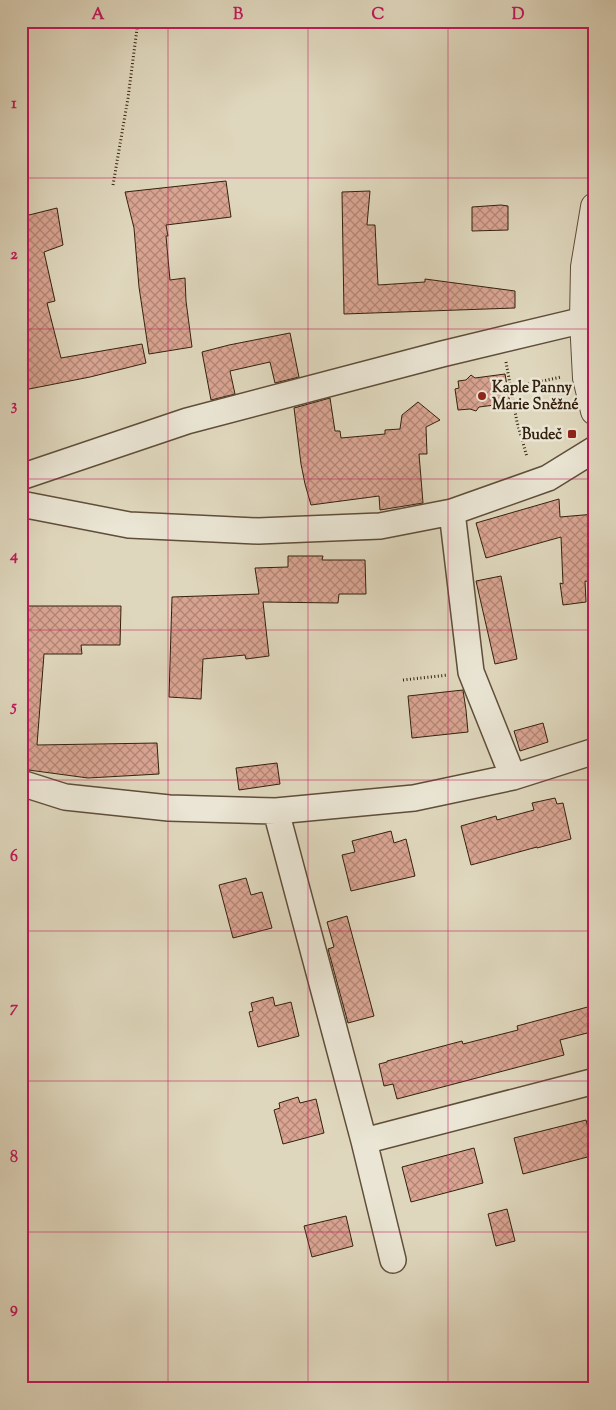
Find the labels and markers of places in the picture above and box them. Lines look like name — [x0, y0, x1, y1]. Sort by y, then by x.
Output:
place label: Kaple Panny Marie Sněžné — [492, 378, 579, 416]
marker: Kaple Panny Marie Sněžné — [476, 390, 488, 402]
place label: Budeč — [522, 425, 562, 446]
marker: Budeč — [566, 428, 578, 440]

